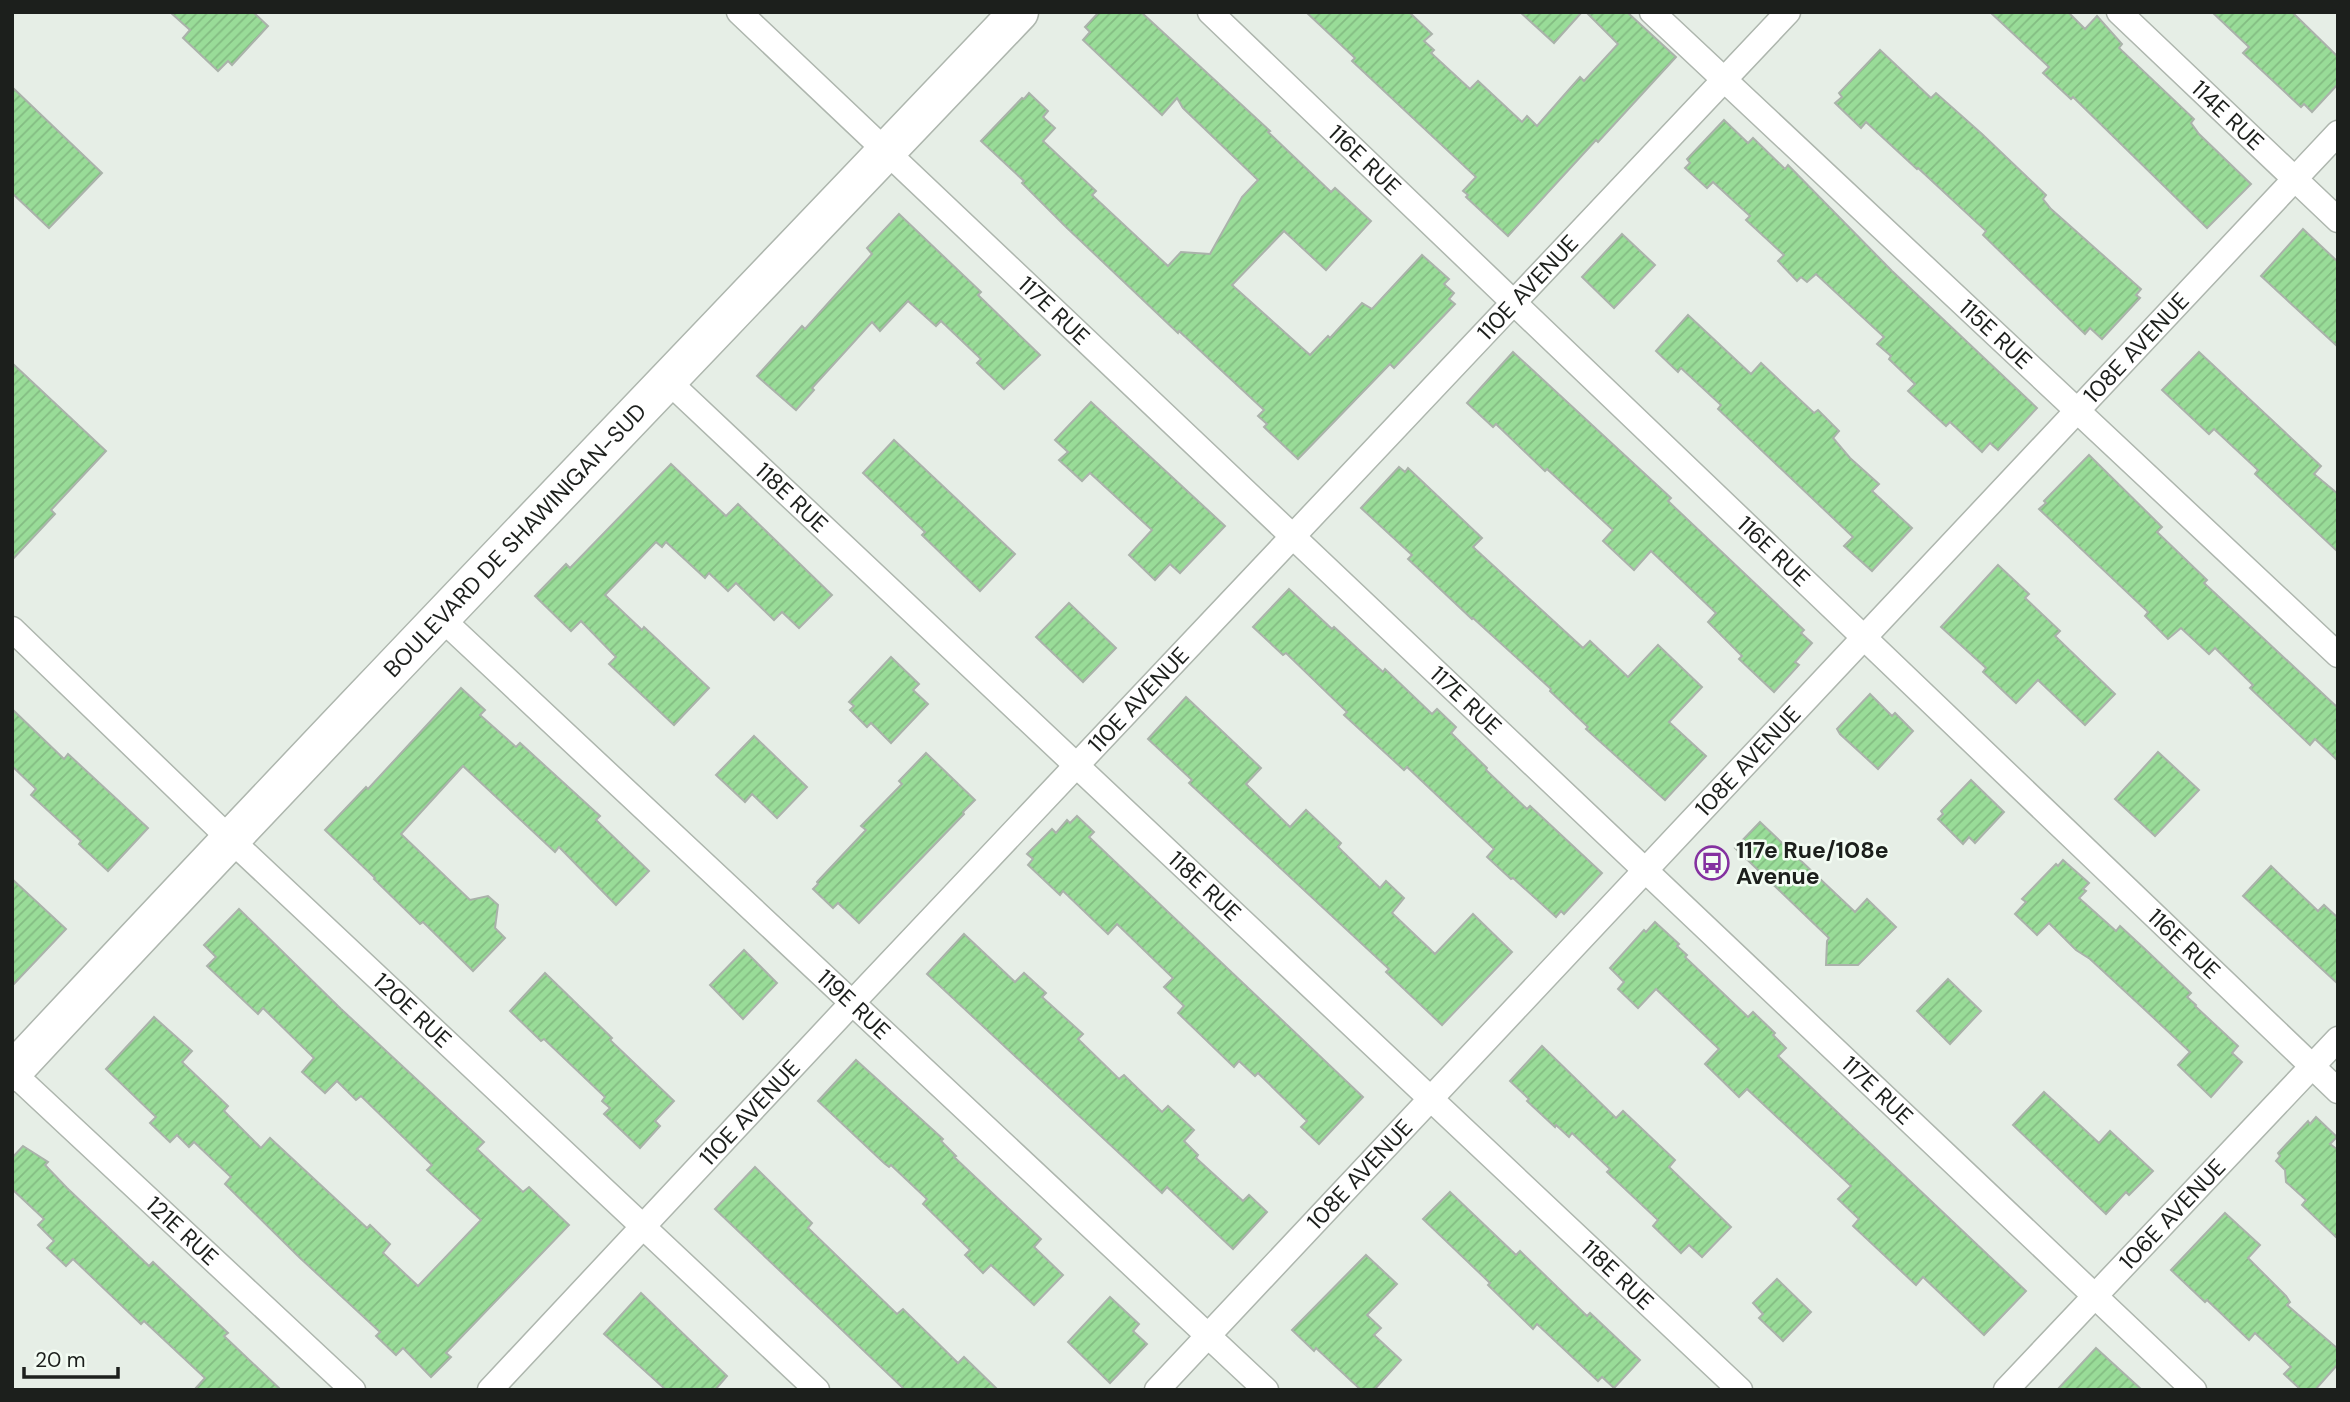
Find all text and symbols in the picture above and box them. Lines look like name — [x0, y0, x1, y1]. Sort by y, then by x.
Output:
street label: 114E RUE — [2185, 74, 2270, 157]
street label: 116E RUE — [1322, 118, 1407, 202]
street label: 110E AVENUE — [1471, 228, 1585, 347]
street label: 117E RUE — [1012, 269, 1096, 351]
street label: 108E AVENUE — [2077, 286, 2196, 410]
street label: 115E RUE — [1953, 293, 2038, 376]
street label: BOULEVARD DE SHAWINIGAN-SUD — [377, 397, 653, 684]
street label: 118E RUE — [749, 456, 835, 539]
street label: 116E RUE — [1731, 509, 1816, 593]
street label: 110E AVENUE — [1081, 641, 1196, 759]
street label: 117E RUE — [1424, 659, 1508, 741]
street label: 108E AVENUE — [1689, 699, 1807, 823]
place label: 117e Rue/108e Avenue — [1736, 835, 1889, 891]
bus stop icon: 117e Rue/108e Avenue — [1693, 844, 1731, 882]
street label: 118E RUE — [1162, 845, 1247, 928]
street label: 116E RUE — [2141, 902, 2227, 986]
street label: 119E RUE — [811, 963, 897, 1046]
street label: 120E RUE — [367, 966, 458, 1054]
street label: 117E RUE — [1835, 1049, 1920, 1131]
street label: 110E AVENUE — [693, 1053, 807, 1172]
street label: 108E AVENUE — [1300, 1112, 1419, 1236]
street label: 106E AVENUE — [2113, 1152, 2232, 1276]
street label: 121E RUE — [140, 1190, 225, 1272]
street label: 118E RUE — [1575, 1233, 1660, 1316]
scale bar — [24, 1336, 119, 1380]
text: 20 m — [35, 1346, 86, 1374]

